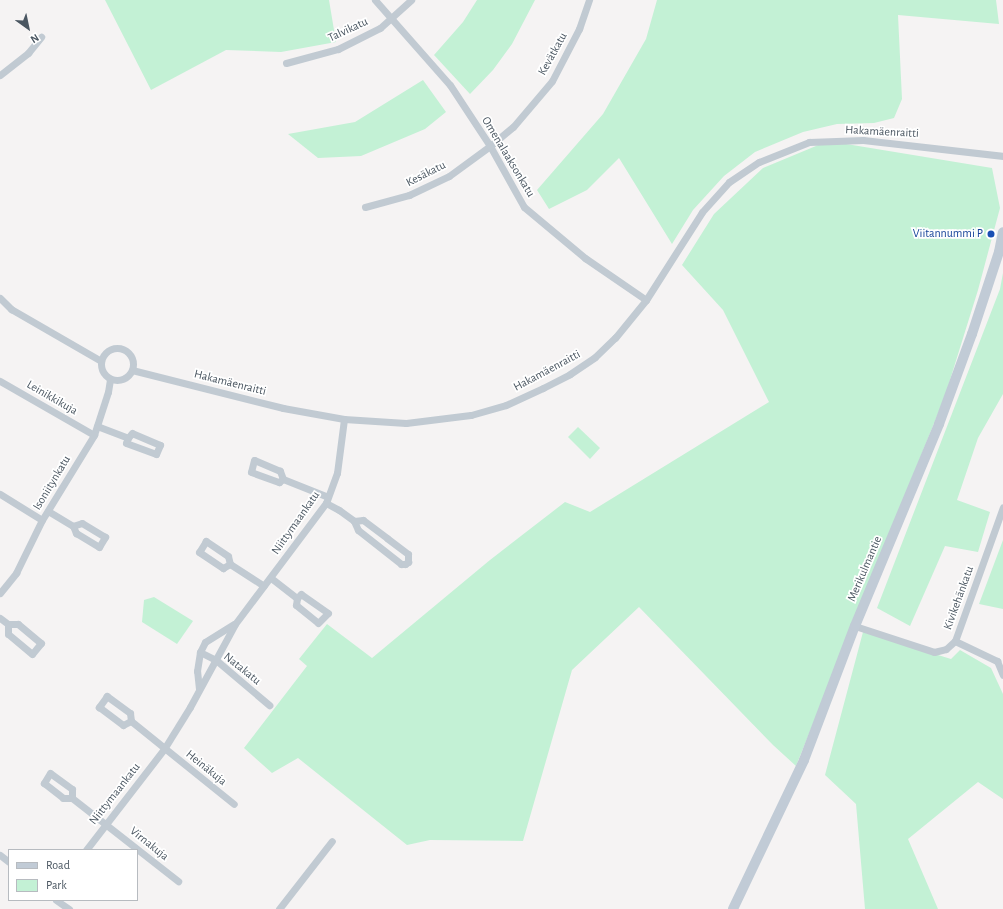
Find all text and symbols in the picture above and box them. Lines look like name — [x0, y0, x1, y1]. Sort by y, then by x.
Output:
north arrow — [8, 8, 48, 48]
street label: Talvikatu — [326, 15, 370, 45]
street label: Kevätkatu — [535, 30, 571, 78]
text: N — [29, 32, 41, 45]
street label: Omenalaaksonkatu — [478, 114, 538, 200]
street label: Hakamäenraitti — [845, 123, 919, 141]
street label: Kesäkatu — [404, 158, 448, 190]
place label: Viitannummi P — [913, 227, 983, 241]
marker: Viitannummi P — [986, 229, 996, 239]
street label: Hakamäenraitti — [511, 347, 583, 395]
street label: Hakamäenraitti — [193, 367, 267, 399]
street label: Leinikkikuja — [24, 378, 80, 418]
street label: Isoniitynkatu — [30, 453, 74, 513]
street label: Niittymaankatu — [269, 488, 323, 558]
street label: Merikulmantie — [845, 534, 885, 604]
street label: Kivikehänkatu — [941, 564, 977, 632]
street label: Natakatu — [221, 650, 263, 688]
street label: Heinäkuja — [183, 747, 229, 789]
street label: Niittymaankatu — [86, 760, 144, 828]
street label: Virnakuja — [127, 824, 171, 864]
legend — [8, 849, 138, 901]
text: Road — [46, 859, 70, 871]
text: Park — [46, 879, 67, 891]

